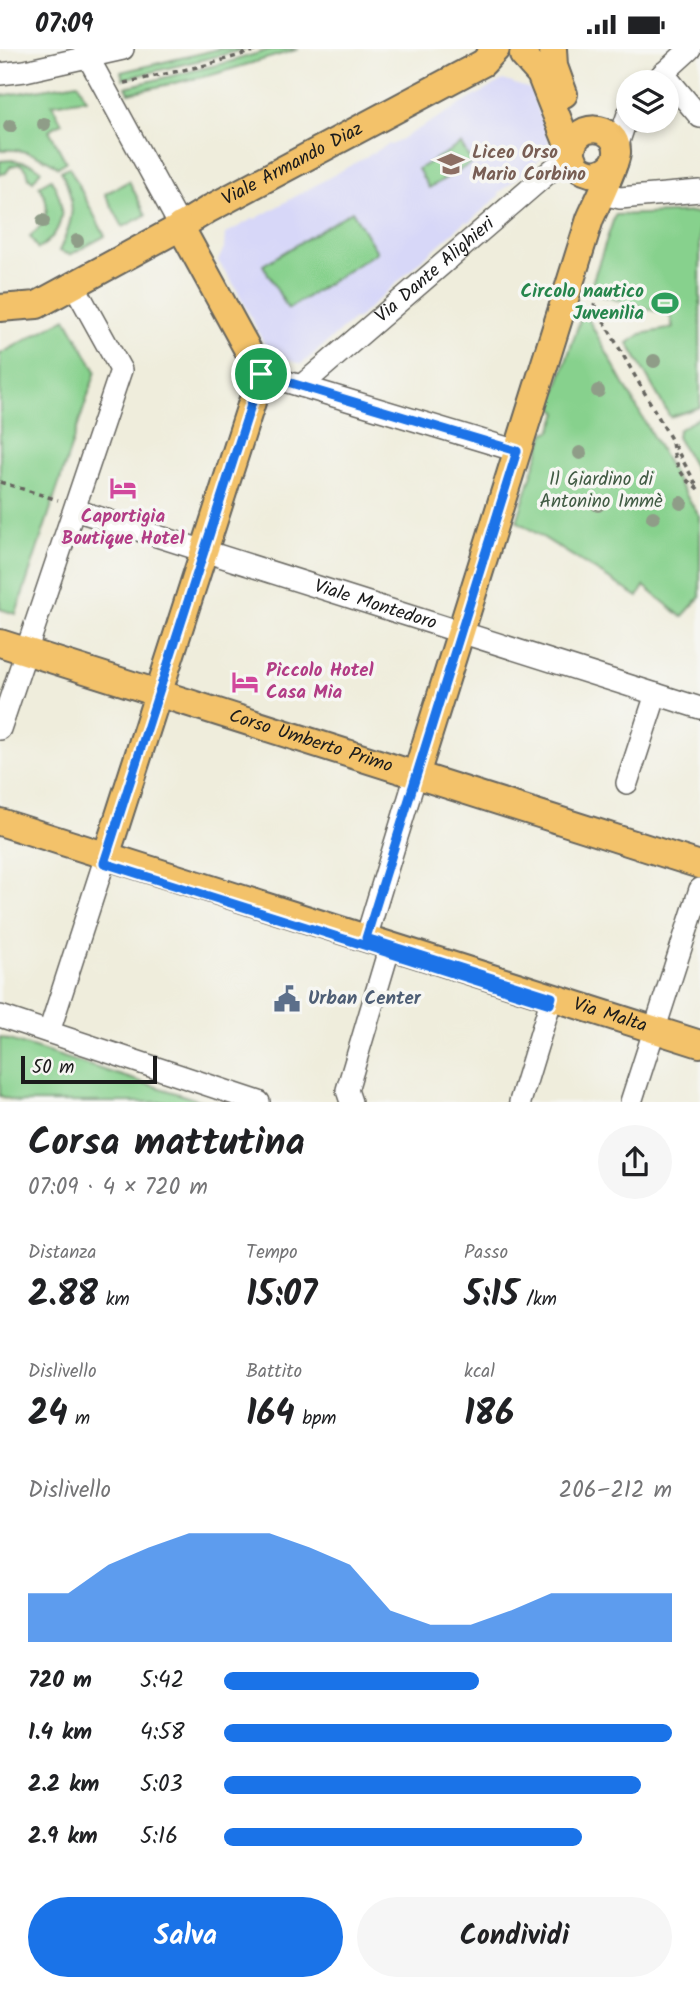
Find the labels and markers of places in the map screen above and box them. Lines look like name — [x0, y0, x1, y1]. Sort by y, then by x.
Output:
place label: Liceo Orso Mario Corbino — [472, 138, 586, 190]
school or university icon: Liceo Orso Mario Corbino — [436, 149, 466, 179]
place label: Circolo nautico Juvenilia — [521, 277, 644, 329]
sports icon: Circolo nautico Juvenilia — [650, 288, 680, 318]
pin — [231, 344, 291, 404]
hotel icon: Caportigia Boutique Hotel — [108, 473, 138, 503]
place label: Caportigia Boutique Hotel — [62, 502, 185, 554]
place label: Piccolo Hotel Casa Mia — [266, 656, 375, 708]
hotel icon: Piccolo Hotel Casa Mia — [230, 667, 260, 697]
public building icon: Urban Center — [272, 984, 302, 1014]
place label: Urban Center — [308, 984, 422, 1014]

